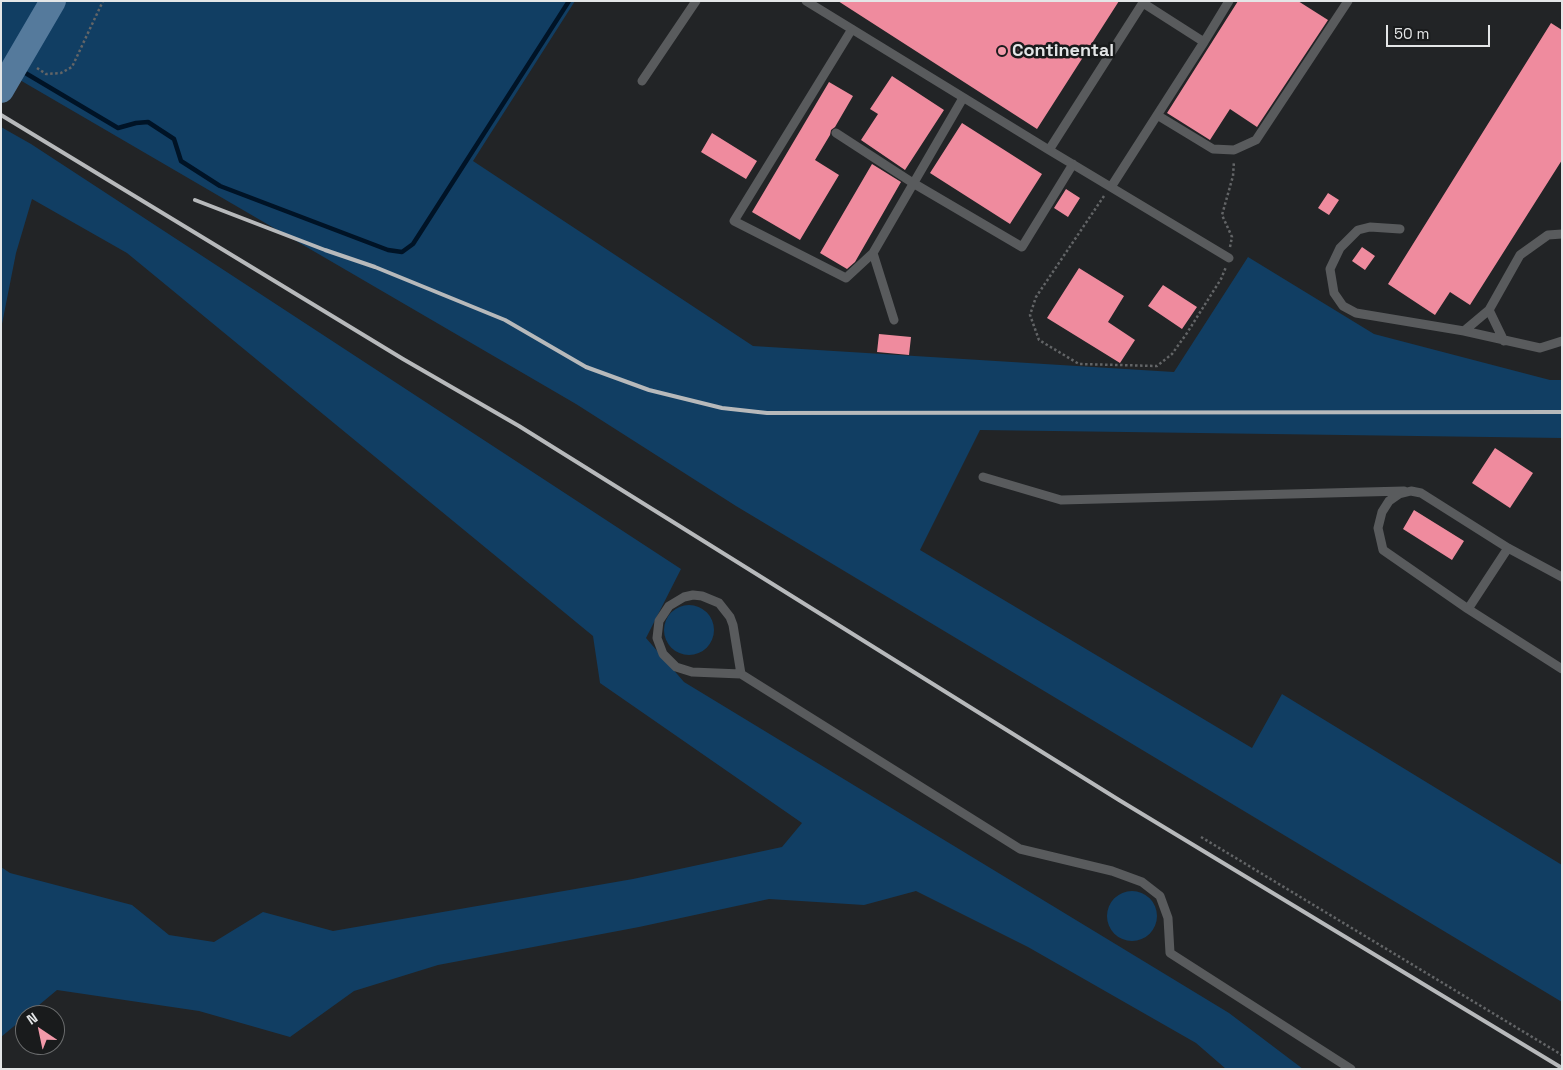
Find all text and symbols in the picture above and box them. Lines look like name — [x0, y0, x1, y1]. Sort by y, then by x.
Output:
scale bar — [1388, 15, 1492, 47]
text: 50 m — [1394, 24, 1429, 43]
place label: Continental — [1012, 40, 1114, 62]
marker: Continental — [996, 45, 1008, 57]
north arrow — [15, 1005, 65, 1055]
text: N — [23, 1008, 41, 1028]

